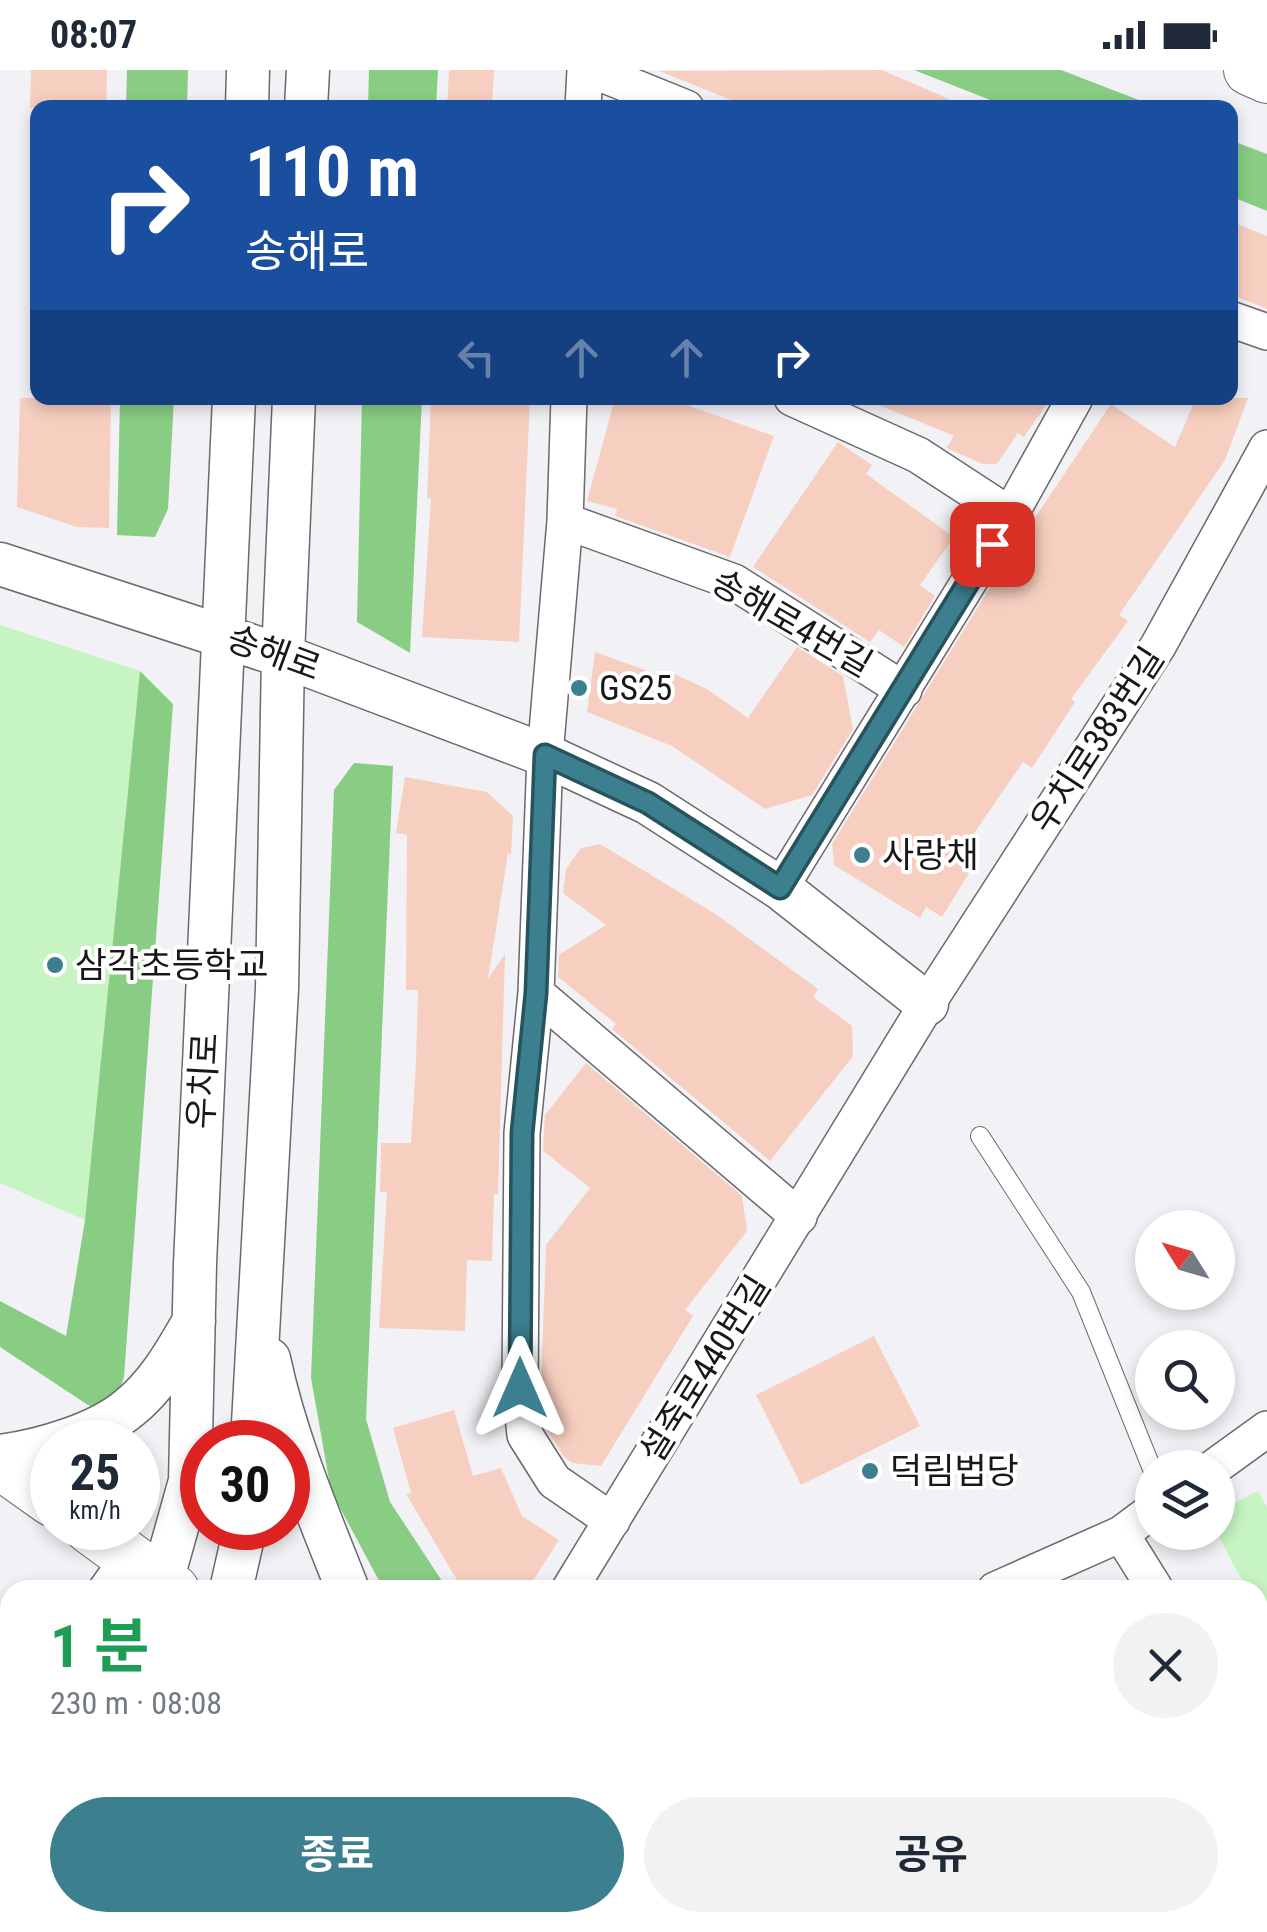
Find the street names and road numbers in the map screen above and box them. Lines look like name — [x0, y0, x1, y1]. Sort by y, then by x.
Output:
street label: 송해로4번길 — [704, 561, 879, 686]
street label: 송해로 — [221, 618, 326, 689]
street label: 우치로383번길 — [1022, 640, 1173, 841]
street label: 우치로 — [180, 1032, 226, 1130]
street label: 설죽로440번길 — [632, 1268, 779, 1470]

